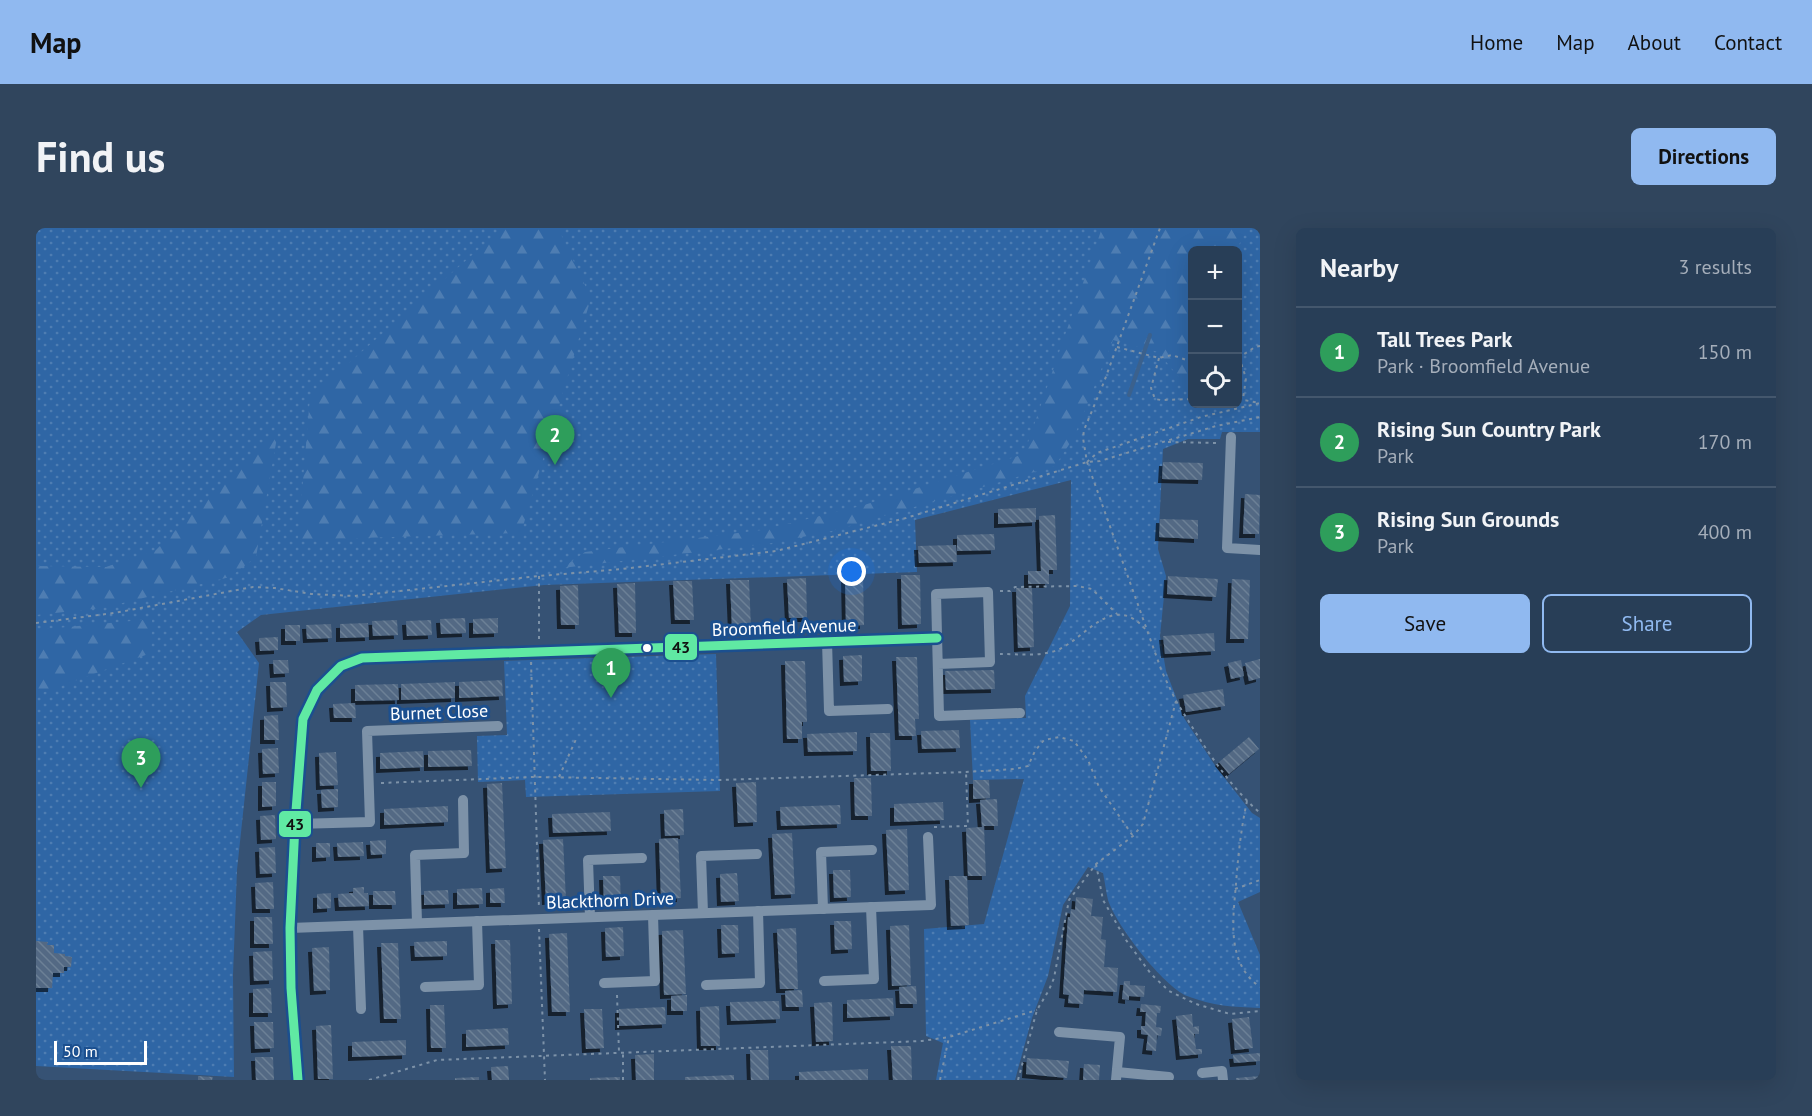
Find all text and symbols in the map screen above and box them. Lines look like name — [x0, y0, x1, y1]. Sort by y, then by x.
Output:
text: Map — [30, 24, 81, 61]
text: Home — [1470, 29, 1523, 56]
text: Map — [1556, 29, 1595, 56]
text: About — [1628, 29, 1681, 56]
text: Contact — [1714, 29, 1782, 56]
button: Directions — [1631, 128, 1776, 185]
text: Find us — [36, 129, 165, 184]
map controls — [1188, 246, 1242, 408]
button: + — [1188, 246, 1242, 300]
text: Nearby — [1320, 251, 1398, 284]
text: 3 results — [1679, 254, 1752, 280]
button: − — [1188, 300, 1242, 354]
text: Tall Trees Park — [1377, 325, 1512, 353]
text: 1 — [1334, 339, 1345, 365]
text: 150 m — [1698, 339, 1752, 365]
text: Park · Broomfield Avenue — [1377, 353, 1590, 379]
button: locate — [1188, 354, 1242, 408]
text: Rising Sun Country Park — [1377, 415, 1601, 443]
pin: 2 — [536, 416, 574, 465]
text: 2 — [1334, 429, 1345, 455]
text: 170 m — [1698, 429, 1752, 455]
text: Park — [1377, 443, 1414, 469]
text: Rising Sun Grounds — [1377, 505, 1559, 533]
text: 3 — [1334, 519, 1345, 545]
text: 400 m — [1698, 519, 1752, 545]
text: Park — [1377, 533, 1414, 559]
your location — [837, 557, 866, 586]
button: Save — [1320, 594, 1530, 653]
button: Share — [1542, 594, 1752, 653]
street label: Broomfield Avenue — [711, 613, 857, 641]
line badge: 43 — [664, 633, 698, 661]
text: 43 — [672, 637, 690, 657]
unlabelled marker — [641, 642, 653, 654]
pin: 1 — [592, 648, 630, 698]
street label: Burnet Close — [390, 699, 488, 725]
pin: 3 — [122, 738, 160, 788]
line badge: 43 — [278, 810, 312, 838]
text: 43 — [286, 814, 304, 834]
street label: Blackthorn Drive — [546, 886, 674, 914]
scale bar — [54, 1038, 147, 1066]
text: 50 m — [63, 1041, 98, 1061]

